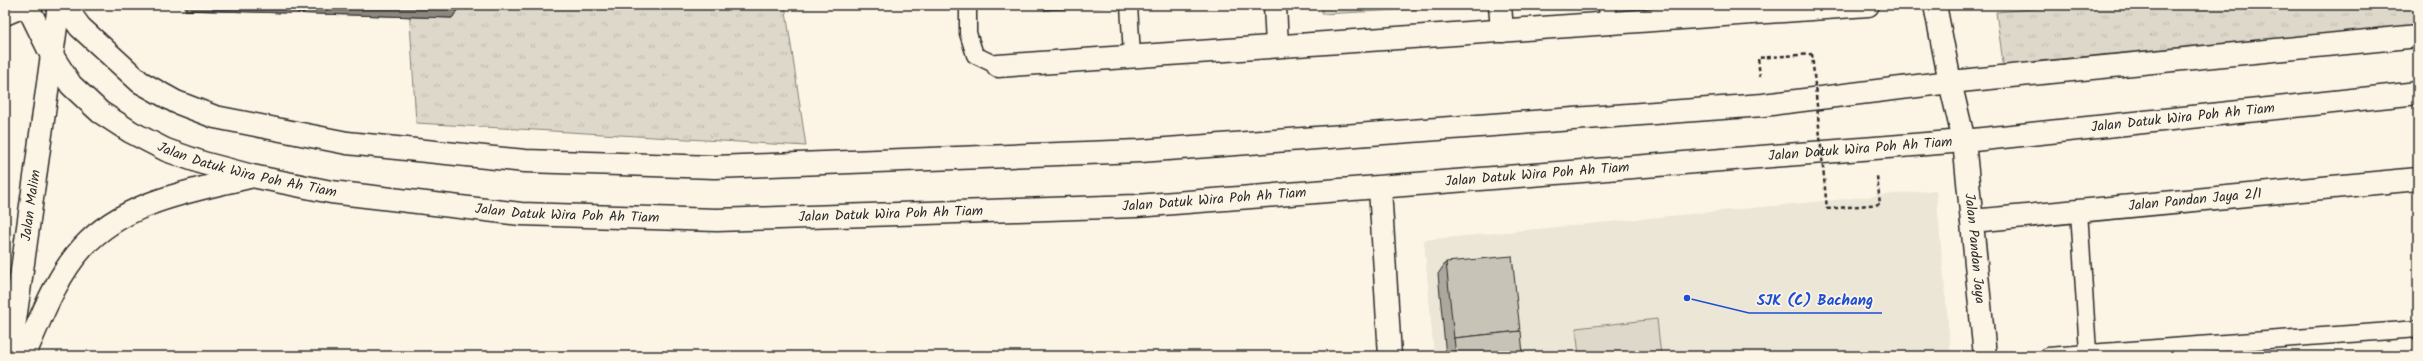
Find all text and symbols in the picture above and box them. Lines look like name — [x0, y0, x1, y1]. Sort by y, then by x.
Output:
street label: Jalan Datuk Wira Poh Ah Tiam — [2090, 97, 2276, 139]
street label: Jalan Datuk Wira Poh Ah Tiam — [1767, 131, 1953, 167]
street label: Jalan Datuk Wira Poh Ah Tiam — [153, 136, 339, 204]
street label: Jalan Datuk Wira Poh Ah Tiam — [1444, 156, 1630, 193]
street label: Jalan Malim — [15, 168, 47, 243]
street label: Jalan Datuk Wira Poh Ah Tiam — [1122, 182, 1307, 217]
street label: Jalan Pandan Jaya 2/1 — [2127, 183, 2263, 217]
street label: Jalan Pandan Jaya — [1958, 192, 1991, 305]
street label: Jalan Datuk Wira Poh Ah Tiam — [474, 198, 660, 229]
street label: Jalan Datuk Wira Poh Ah Tiam — [798, 200, 983, 228]
callout: SJK (C) Bachang — [1749, 286, 1882, 313]
text: SJK (C) Bachang — [1757, 289, 1873, 313]

